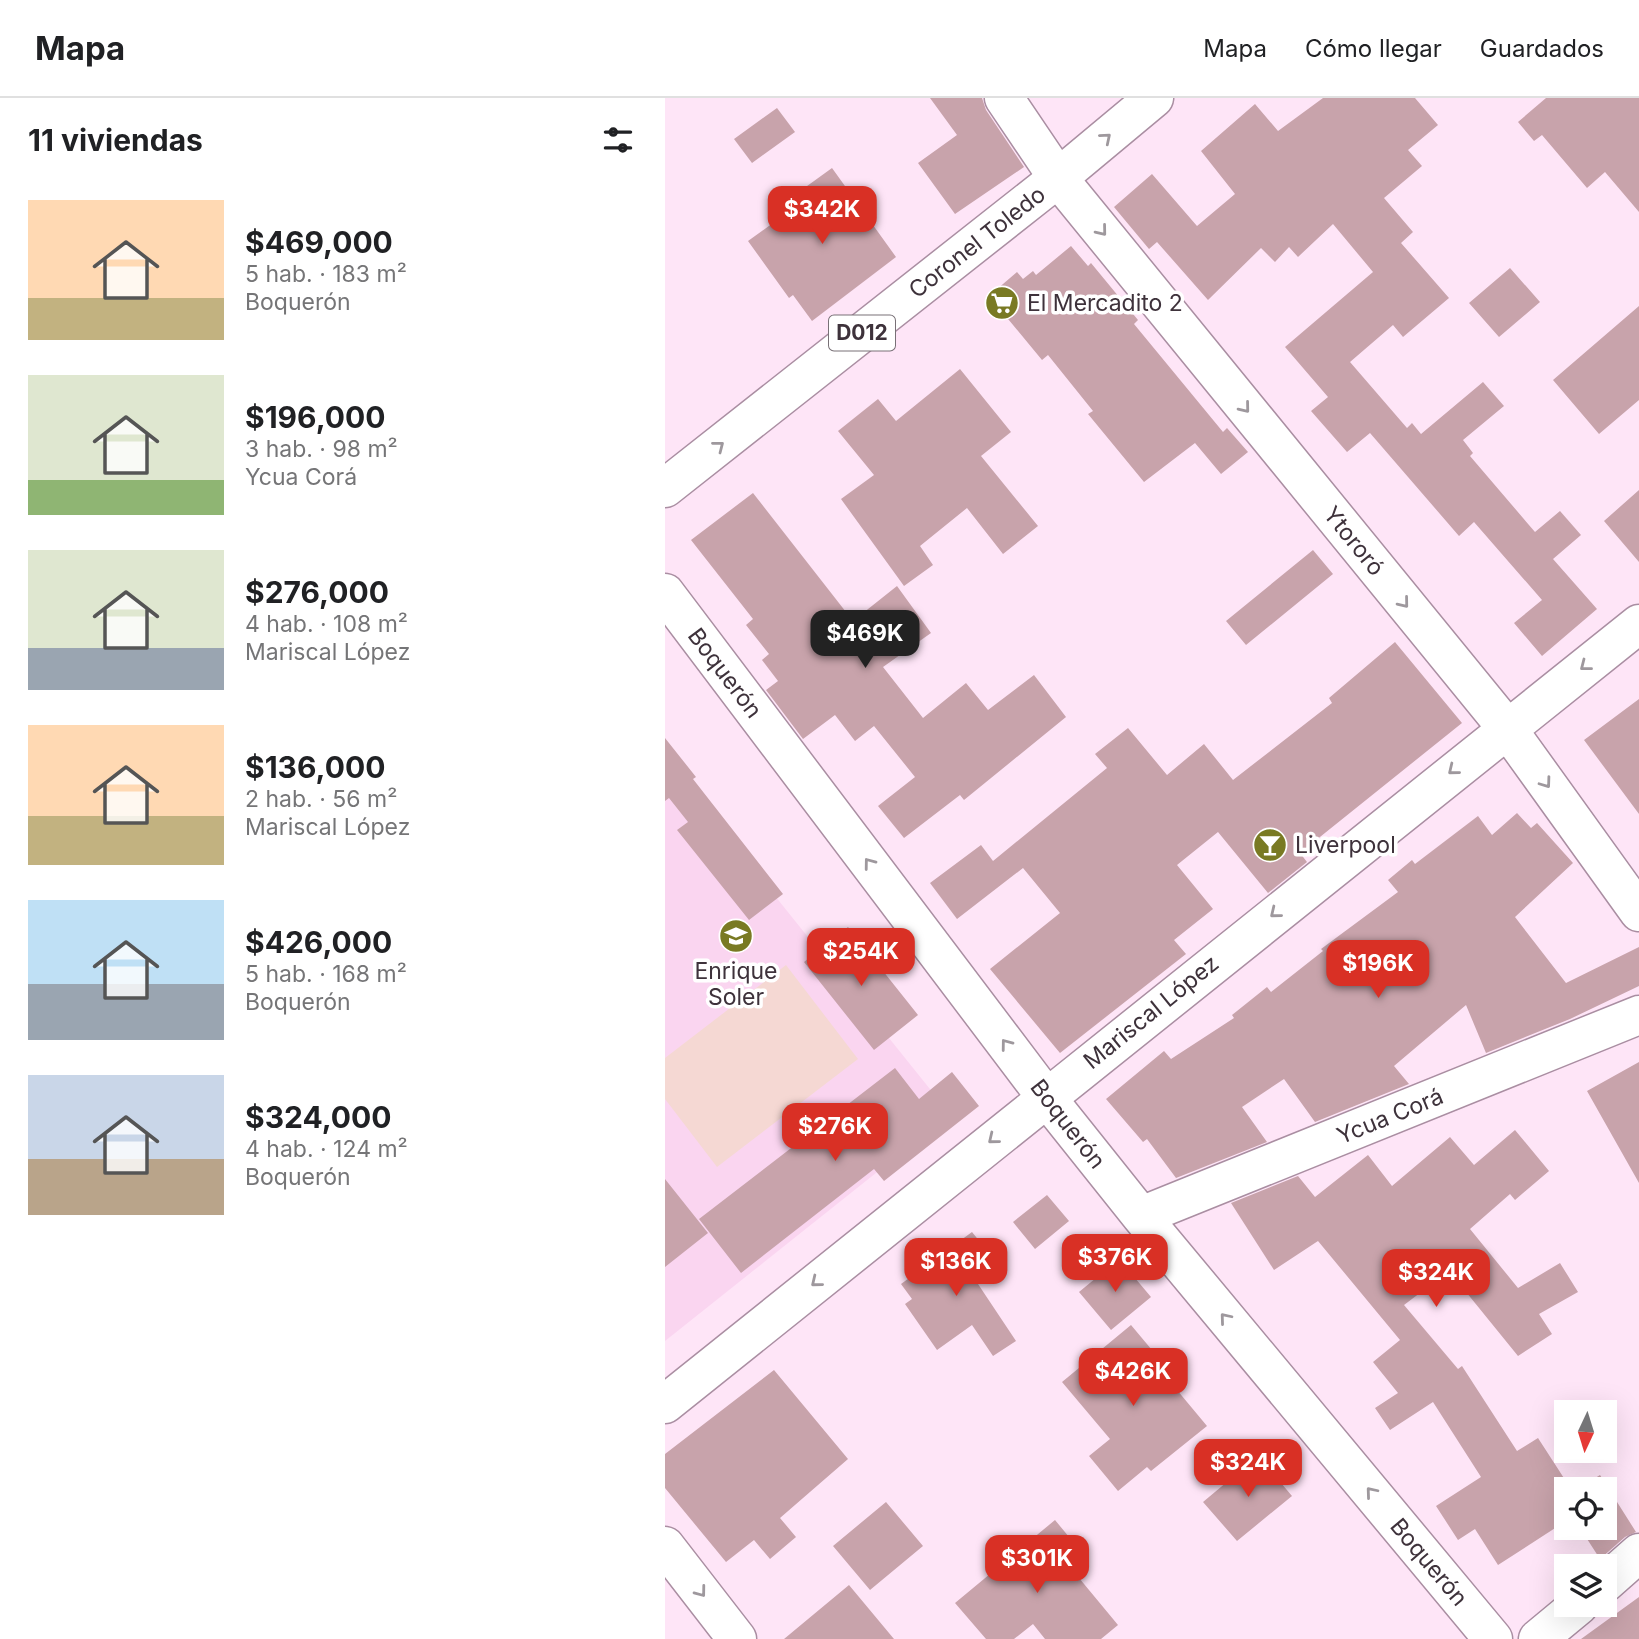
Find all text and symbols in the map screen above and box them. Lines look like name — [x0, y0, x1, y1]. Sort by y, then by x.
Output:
text: Mapa — [35, 28, 125, 68]
text: Mapa — [1203, 34, 1267, 63]
text: Cómo llegar — [1305, 34, 1442, 63]
text: Guardados — [1480, 34, 1604, 63]
icon: filters — [599, 121, 637, 159]
text: 11 viviendas — [28, 122, 203, 158]
one-way arrow — [1098, 134, 1111, 146]
street label: Coronel Toledo — [903, 180, 1051, 304]
pin: $342K — [773, 186, 871, 246]
text: $342K — [784, 195, 860, 223]
text: $469,000 — [245, 224, 393, 260]
one-way arrow — [1093, 224, 1106, 236]
icon: home — [84, 228, 168, 312]
text: 5 hab. · 183 m² — [245, 260, 407, 288]
supermarket icon: El Mercadito 2 — [983, 284, 1021, 322]
text: Boquerón — [245, 288, 351, 316]
place label: El Mercadito 2 — [1027, 289, 1183, 317]
road number: D012 — [829, 316, 895, 350]
text: $196,000 — [245, 399, 385, 435]
one-way arrow — [1237, 400, 1250, 412]
icon: home — [84, 403, 168, 487]
text: 3 hab. · 98 m² — [245, 435, 398, 463]
one-way arrow — [711, 442, 723, 455]
text: Ycua Corá — [245, 463, 357, 491]
street label: Ytororó — [1318, 501, 1390, 581]
text: $276,000 — [245, 574, 389, 610]
icon: home — [84, 578, 168, 662]
one-way arrow — [1396, 595, 1409, 607]
text: 4 hab. · 108 m² — [245, 610, 408, 638]
pin: $469K — [816, 610, 914, 670]
text: $469K — [826, 619, 904, 647]
street label: Boquerón — [682, 622, 768, 724]
text: Mariscal López — [245, 638, 410, 666]
one-way arrow — [1581, 657, 1593, 670]
text: $136,000 — [245, 749, 385, 785]
icon: home — [84, 753, 168, 837]
one-way arrow — [1448, 762, 1460, 775]
one-way arrow — [1538, 775, 1550, 788]
text: 2 hab. · 56 m² — [245, 785, 397, 813]
text: Mariscal López — [245, 813, 410, 841]
bar icon: Liverpool — [1251, 826, 1289, 864]
place label: Liverpool — [1295, 831, 1396, 859]
one-way arrow — [865, 858, 878, 871]
one-way arrow — [1271, 904, 1283, 917]
school or university icon: Enrique Soler — [717, 917, 755, 955]
text: $426,000 — [245, 924, 392, 960]
icon: home — [84, 928, 168, 1012]
pin: $254K — [812, 928, 910, 988]
text: $254K — [823, 937, 899, 965]
pin: $196K — [1329, 940, 1427, 1000]
street label: Mariscal López — [1078, 949, 1224, 1075]
text: $196K — [1342, 949, 1414, 977]
place label: Enrique Soler — [694, 957, 778, 1011]
text: 5 hab. · 168 m² — [245, 960, 407, 988]
text: Boquerón — [245, 988, 351, 1016]
one-way arrow — [1002, 1040, 1015, 1052]
street label: Boquerón — [1024, 1074, 1112, 1174]
street label: Ycua Corá — [1333, 1082, 1447, 1150]
text: $324,000 — [245, 1099, 392, 1135]
icon: home — [84, 1103, 168, 1187]
pin: $276K — [786, 1104, 884, 1163]
text: $276K — [798, 1112, 872, 1140]
one-way arrow — [988, 1131, 1000, 1144]
text: 4 hab. · 124 m² — [245, 1135, 408, 1163]
text: Boquerón — [245, 1163, 351, 1191]
pin: $376K — [1066, 1234, 1164, 1294]
pin: $136K — [907, 1238, 1005, 1298]
text: $376K — [1078, 1243, 1152, 1271]
text: $136K — [920, 1247, 992, 1275]
pin: $324K — [1387, 1250, 1485, 1309]
text: $324K — [1398, 1258, 1474, 1286]
one-way arrow — [811, 1274, 823, 1287]
one-way arrow — [1221, 1313, 1233, 1326]
pin: $426K — [1084, 1348, 1182, 1408]
text: $426K — [1095, 1357, 1171, 1385]
north arrow — [1554, 1400, 1617, 1463]
map controls — [1554, 1400, 1617, 1617]
pin: $324K — [1199, 1440, 1297, 1499]
text: $324K — [1210, 1448, 1286, 1476]
button: locate — [1554, 1477, 1617, 1540]
one-way arrow — [1367, 1488, 1379, 1501]
street label: Boquerón — [1384, 1513, 1474, 1611]
pin: $301K — [988, 1536, 1086, 1595]
text: $301K — [1001, 1544, 1073, 1572]
button: layers — [1554, 1554, 1617, 1617]
one-way arrow — [692, 1585, 705, 1597]

